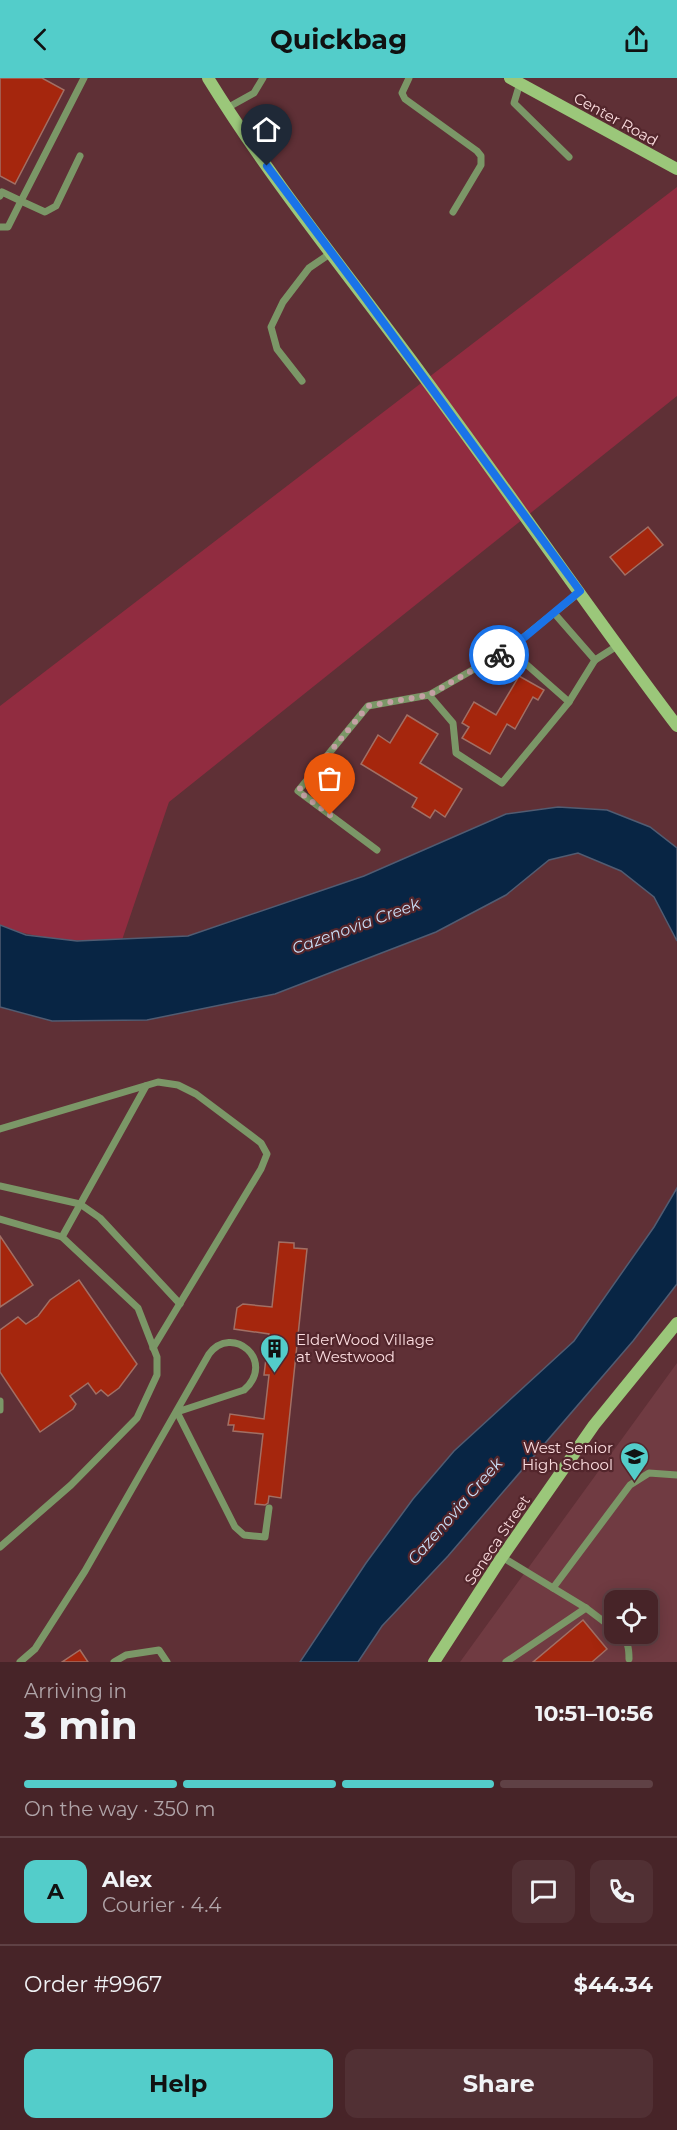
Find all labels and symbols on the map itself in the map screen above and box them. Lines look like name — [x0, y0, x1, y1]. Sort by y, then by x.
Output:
street label: Center Road — [570, 88, 662, 150]
pin — [241, 104, 292, 166]
courier — [469, 625, 529, 685]
pin — [304, 753, 355, 815]
water label: Cazenovia Creek — [289, 893, 424, 958]
place label: ElderWood Village at Westwood — [296, 1330, 434, 1366]
building icon: ElderWood Village at Westwood — [259, 1332, 291, 1374]
place label: West Senior High School — [522, 1438, 613, 1474]
school or university icon: West Senior High School — [618, 1440, 650, 1482]
water label: Cazenovia Creek — [404, 1453, 507, 1568]
street label: Seneca Street — [460, 1492, 534, 1588]

